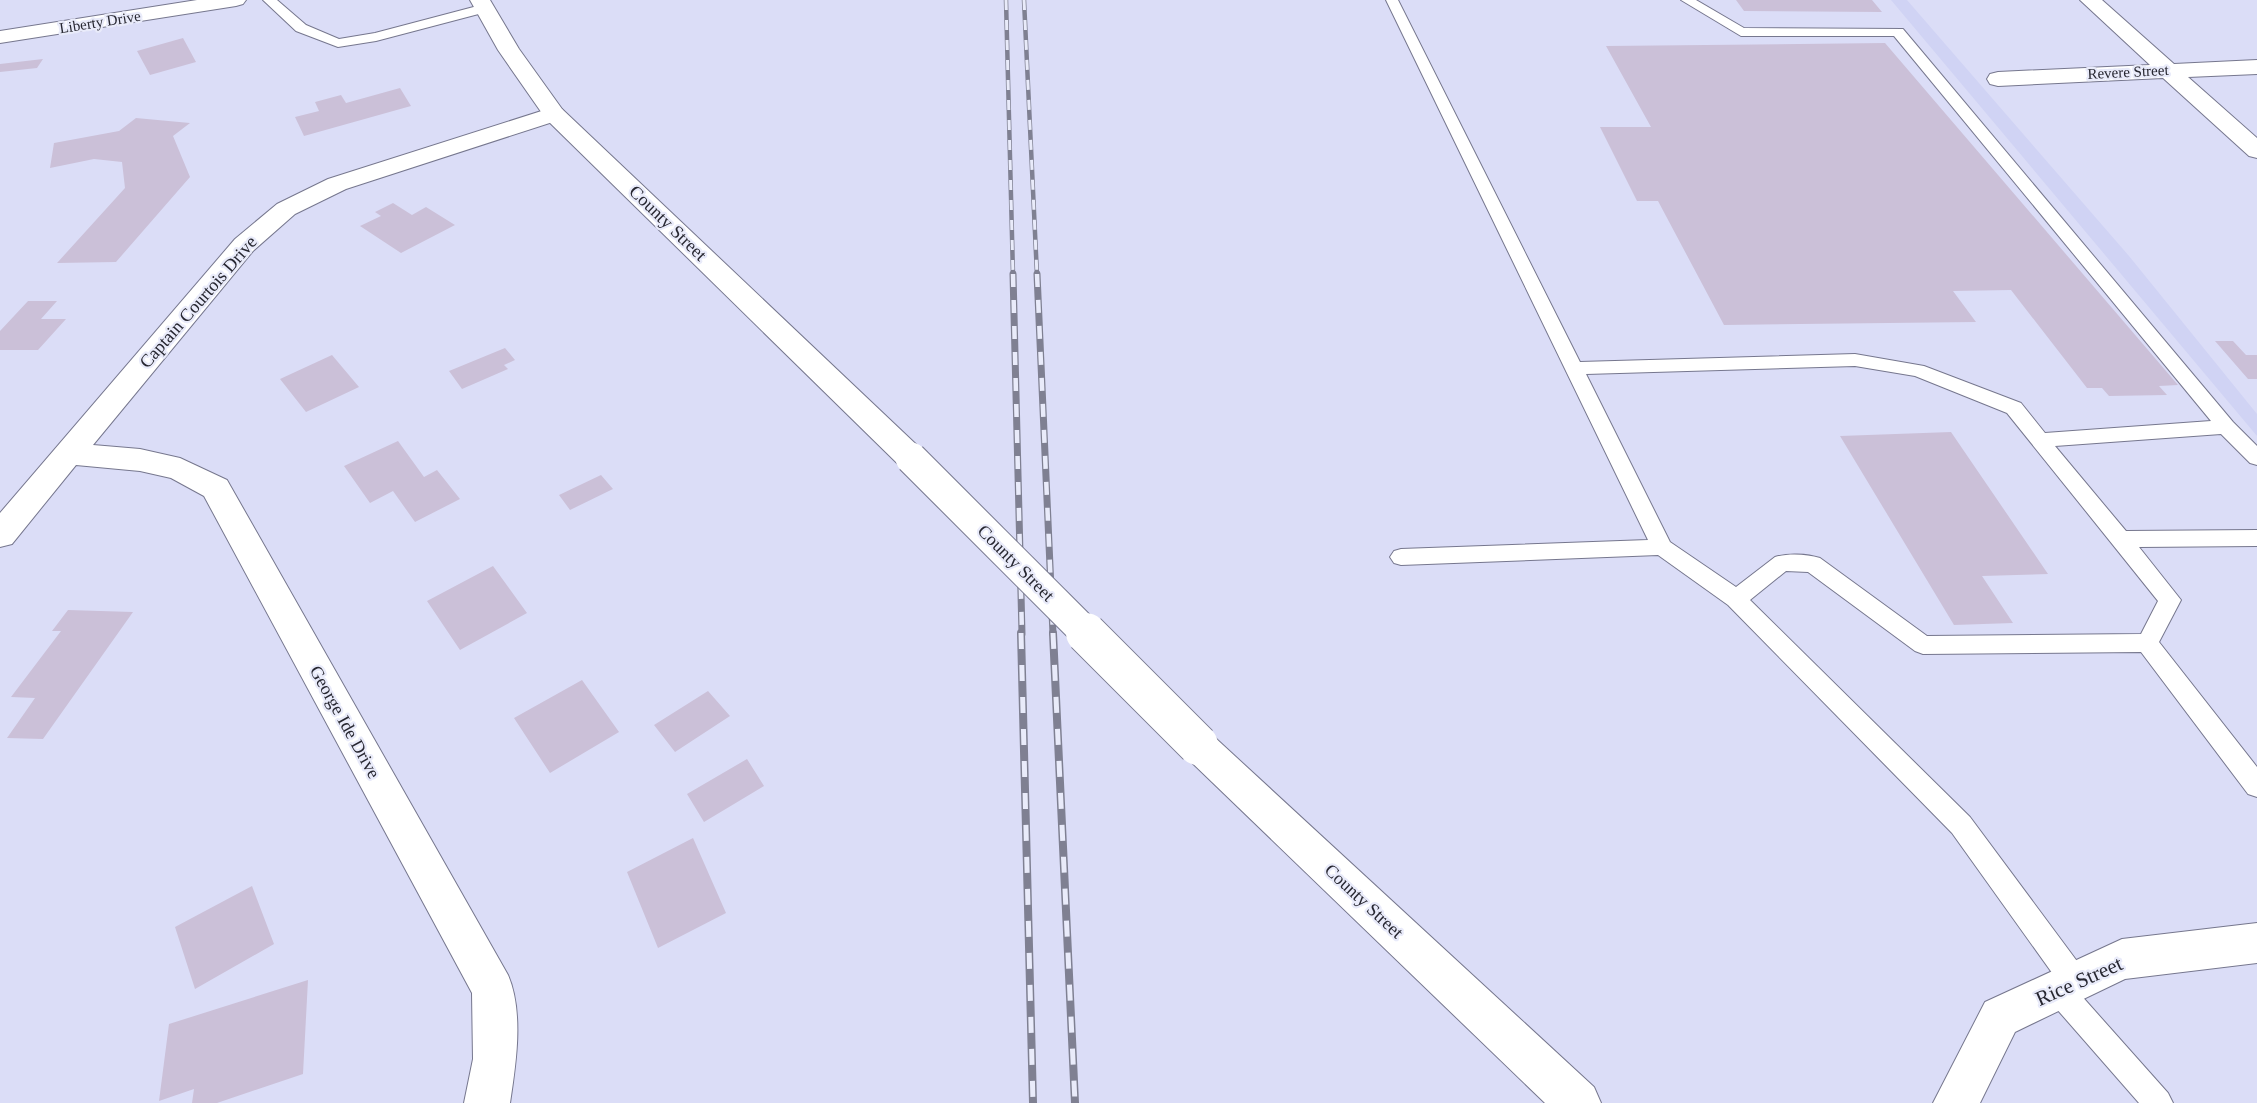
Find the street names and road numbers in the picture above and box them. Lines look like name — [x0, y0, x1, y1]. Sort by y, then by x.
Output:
street label: Liberty Drive — [58, 8, 142, 36]
street label: Revere Street — [2087, 62, 2170, 82]
street label: County Street — [625, 181, 711, 265]
street label: Captain Courtois Drive — [135, 232, 261, 372]
street label: County Street — [974, 521, 1058, 605]
street label: George Ide Drive — [306, 662, 384, 782]
street label: County Street — [1321, 860, 1407, 942]
street label: Rice Street — [2032, 951, 2126, 1011]

